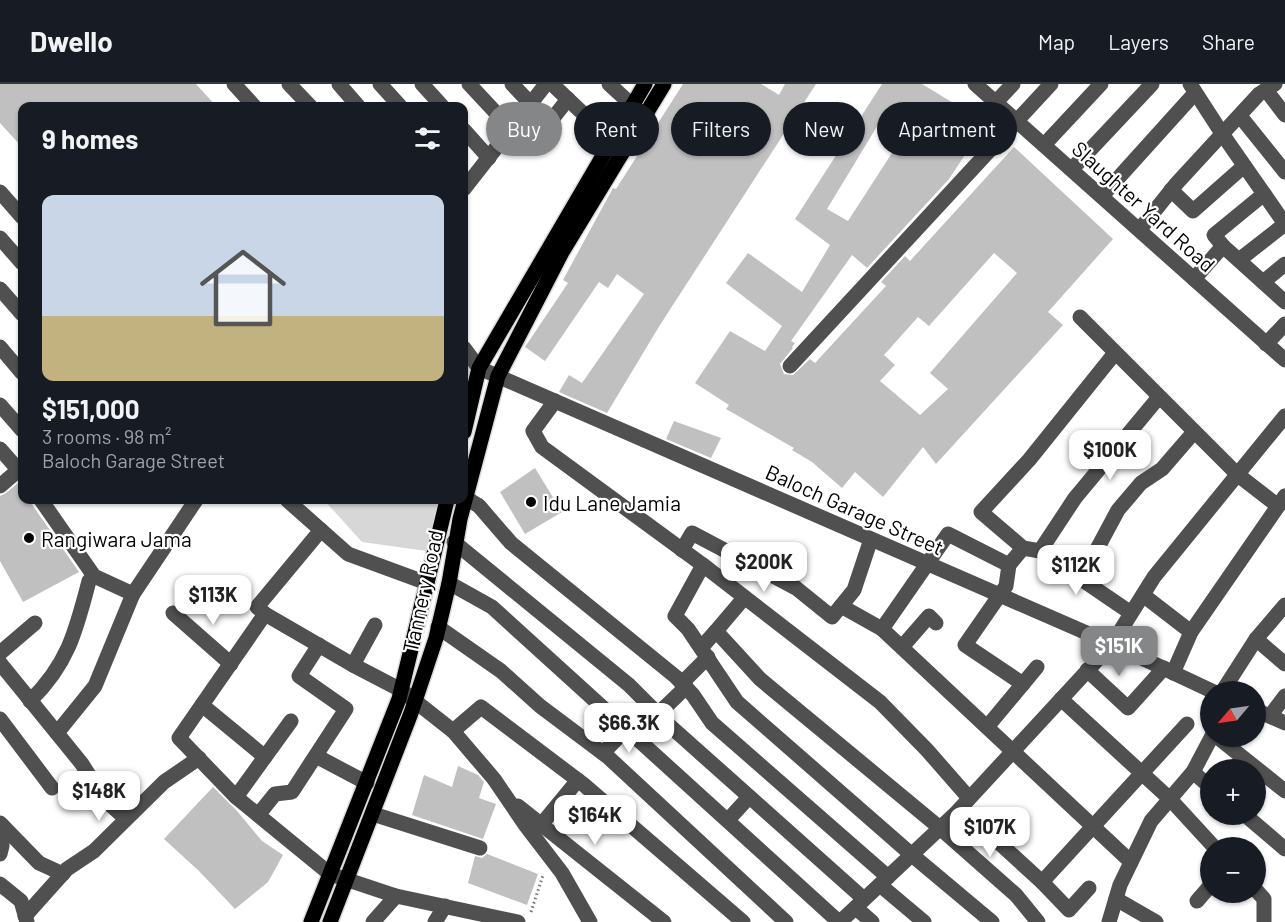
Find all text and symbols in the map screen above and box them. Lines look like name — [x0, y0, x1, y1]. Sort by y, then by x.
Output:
text: Dwello — [30, 24, 113, 58]
text: Map — [1038, 29, 1075, 54]
text: Layers — [1108, 29, 1169, 54]
text: Share — [1202, 29, 1255, 54]
chip: Buy — [486, 102, 562, 156]
chip: Rent — [574, 102, 659, 156]
chip: Filters — [671, 102, 771, 156]
chip: New — [783, 102, 865, 156]
chip: Apartment — [877, 102, 1017, 156]
icon: filters — [411, 122, 444, 155]
text: 9 homes — [42, 123, 138, 154]
street label: Slaughter Yard Road — [1068, 135, 1220, 277]
icon: home — [189, 234, 297, 342]
text: $151,000 — [42, 393, 140, 424]
text: 3 rooms · 98 m² — [42, 424, 172, 448]
pin: $100K — [1068, 430, 1152, 481]
text: $100K — [1083, 437, 1137, 461]
text: Baloch Garage Street — [42, 448, 225, 472]
street label: Baloch Garage Street — [762, 458, 948, 560]
place label: Idu Lane Jamia — [543, 490, 681, 515]
marker: Idu Lane Jamia — [524, 495, 538, 509]
place label: Rangiwara Jama — [41, 526, 192, 551]
street label: Tannery Road — [397, 527, 447, 655]
marker: Rangiwara Jama — [22, 531, 36, 545]
pin: $200K — [722, 542, 806, 593]
pin: $112K — [1034, 545, 1118, 596]
text: $200K — [735, 549, 793, 573]
text: $112K — [1051, 552, 1101, 576]
pin: $113K — [171, 575, 255, 626]
text: $113K — [188, 582, 238, 606]
pin: $151K — [1077, 626, 1161, 677]
text: $151K — [1095, 633, 1143, 657]
north arrow — [1200, 681, 1266, 747]
map controls — [1200, 681, 1266, 903]
pin: $66.3K — [580, 703, 678, 754]
text: $66.3K — [598, 710, 660, 734]
button: + — [1200, 759, 1266, 825]
pin: $148K — [57, 771, 141, 822]
text: $148K — [72, 778, 126, 802]
pin: $164K — [553, 795, 637, 846]
text: $164K — [568, 802, 622, 826]
pin: $107K — [948, 807, 1032, 858]
text: $107K — [964, 814, 1016, 838]
button: − — [1200, 837, 1266, 903]

